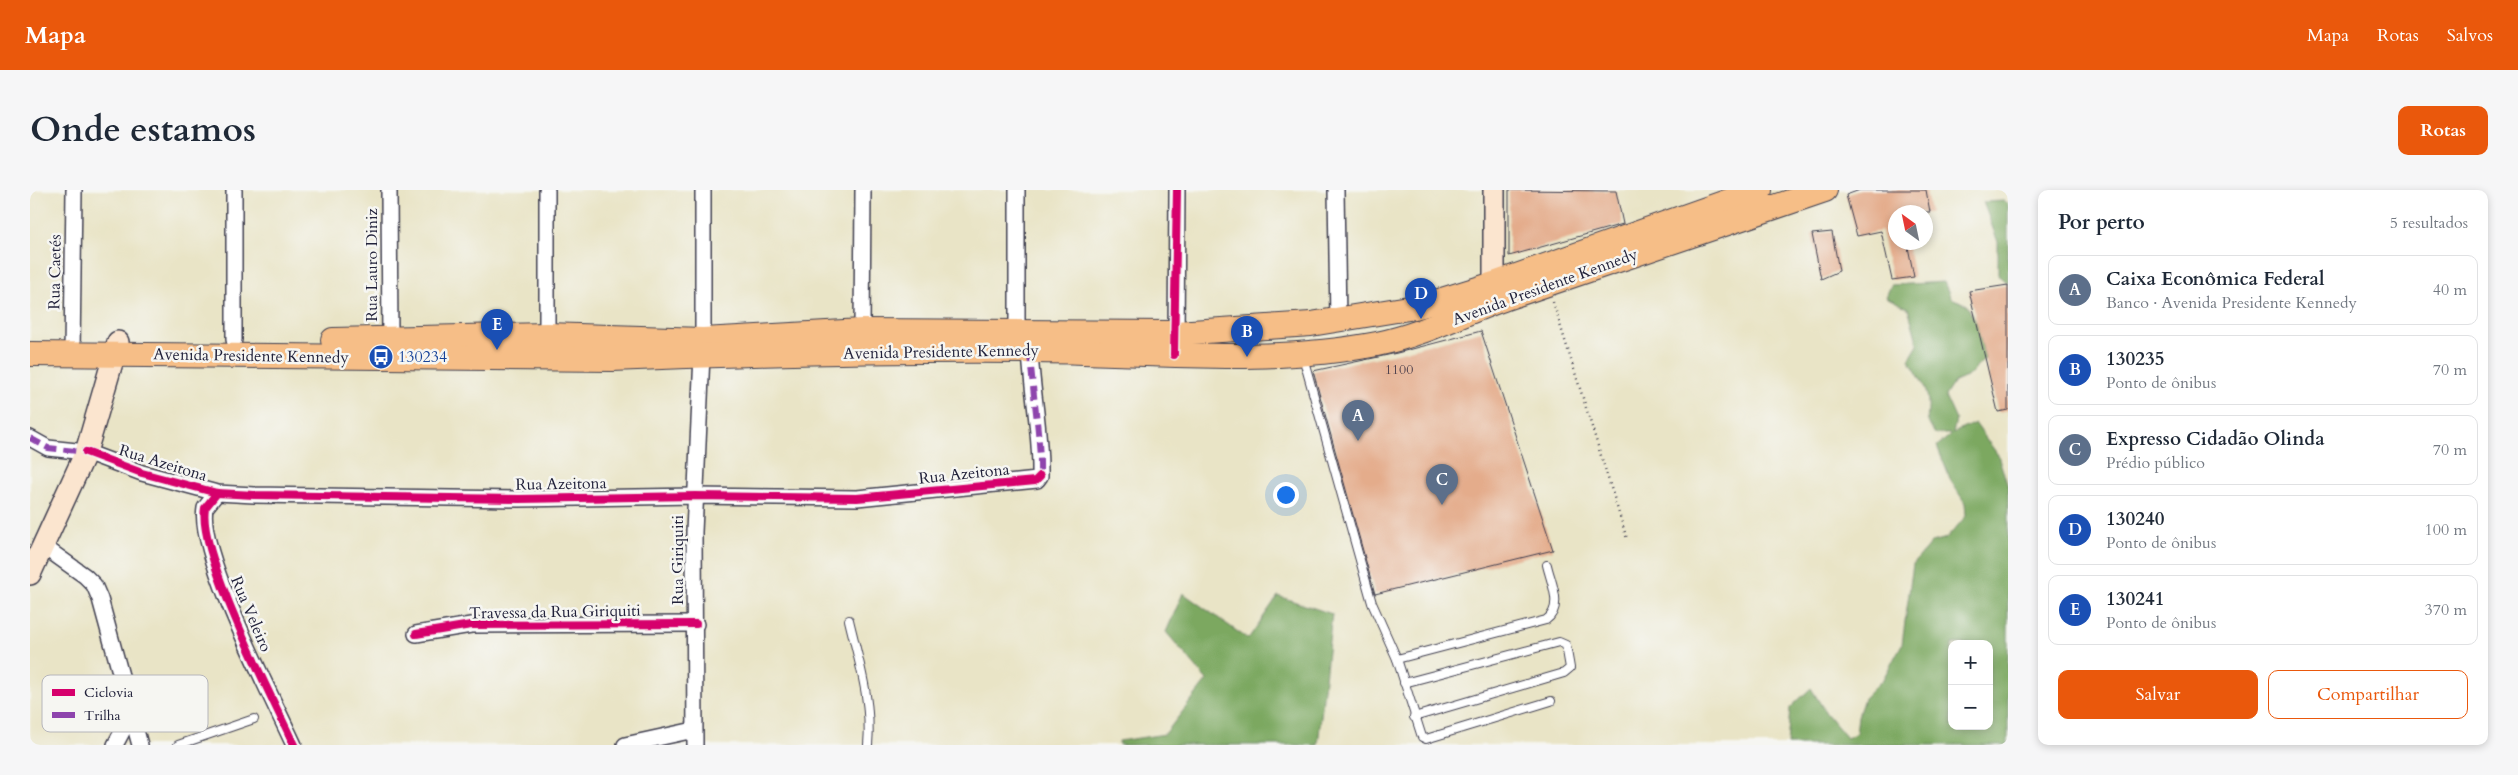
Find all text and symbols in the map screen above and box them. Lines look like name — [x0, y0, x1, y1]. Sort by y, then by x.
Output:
text: Mapa — [25, 19, 86, 52]
text: Mapa — [2307, 23, 2349, 48]
text: Rotas — [2377, 23, 2419, 48]
text: Salvos — [2447, 23, 2493, 48]
text: Onde estamos — [30, 106, 256, 154]
button: Rotas — [2398, 106, 2488, 155]
north arrow — [1888, 205, 1933, 250]
street label: Rua Lauro Diniz — [361, 208, 383, 322]
text: Por perto — [2058, 208, 2145, 237]
text: 5 resultados — [2390, 212, 2468, 234]
street label: Rua Caetés — [43, 234, 67, 310]
street label: Avenida Presidente Kennedy — [1449, 243, 1641, 331]
text: Caixa Econômica Federal — [2106, 266, 2324, 292]
pin: D — [1405, 278, 1437, 319]
text: A — [2069, 279, 2081, 301]
text: 40 m — [2433, 279, 2467, 301]
text: Banco · Avenida Presidente Kennedy — [2106, 292, 2357, 314]
pin: E — [481, 309, 513, 350]
pin: B — [1231, 316, 1263, 357]
street label: Avenida Presidente Kennedy — [843, 339, 1040, 365]
street label: Avenida Presidente Kennedy — [153, 343, 350, 369]
bus stop icon: 130234 — [368, 344, 394, 370]
place label: 130234 — [398, 346, 447, 368]
text: 130235 — [2106, 346, 2164, 372]
text: B — [2069, 359, 2081, 381]
text: 70 m — [2433, 359, 2467, 381]
house number: 1100 — [1385, 360, 1413, 379]
text: Ponto de ônibus — [2106, 372, 2216, 394]
pin: A — [1342, 400, 1374, 441]
text: Expresso Cidadão Olinda — [2106, 426, 2325, 452]
street label: Rua Azeitona — [116, 439, 210, 487]
text: C — [2069, 439, 2081, 461]
text: 70 m — [2433, 439, 2467, 461]
text: Prédio público — [2106, 452, 2205, 474]
street label: Rua Azeitona — [918, 458, 1011, 490]
pin: C — [1426, 464, 1458, 505]
street label: Rua Azeitona — [515, 472, 607, 496]
your location — [1273, 482, 1299, 508]
text: 130240 — [2106, 506, 2164, 532]
street label: Rua Giriquiti — [667, 515, 689, 605]
text: D — [2068, 519, 2082, 541]
text: 100 m — [2425, 519, 2467, 541]
text: Ponto de ônibus — [2106, 532, 2216, 554]
street label: Rua Veleiro — [225, 573, 277, 656]
text: 130241 — [2106, 586, 2164, 612]
street label: Travessa da Rua Giriquiti — [469, 599, 641, 624]
text: E — [2070, 599, 2080, 621]
text: 370 m — [2425, 599, 2467, 621]
text: Ponto de ônibus — [2106, 612, 2216, 634]
map controls — [1948, 640, 1993, 730]
button: + — [1948, 640, 1993, 685]
button: Salvar — [2058, 670, 2258, 719]
button: Compartilhar — [2268, 670, 2468, 719]
legend — [42, 675, 208, 732]
text: Ciclovia — [84, 683, 133, 702]
button: − — [1948, 685, 1993, 730]
text: Trilha — [84, 706, 121, 725]

